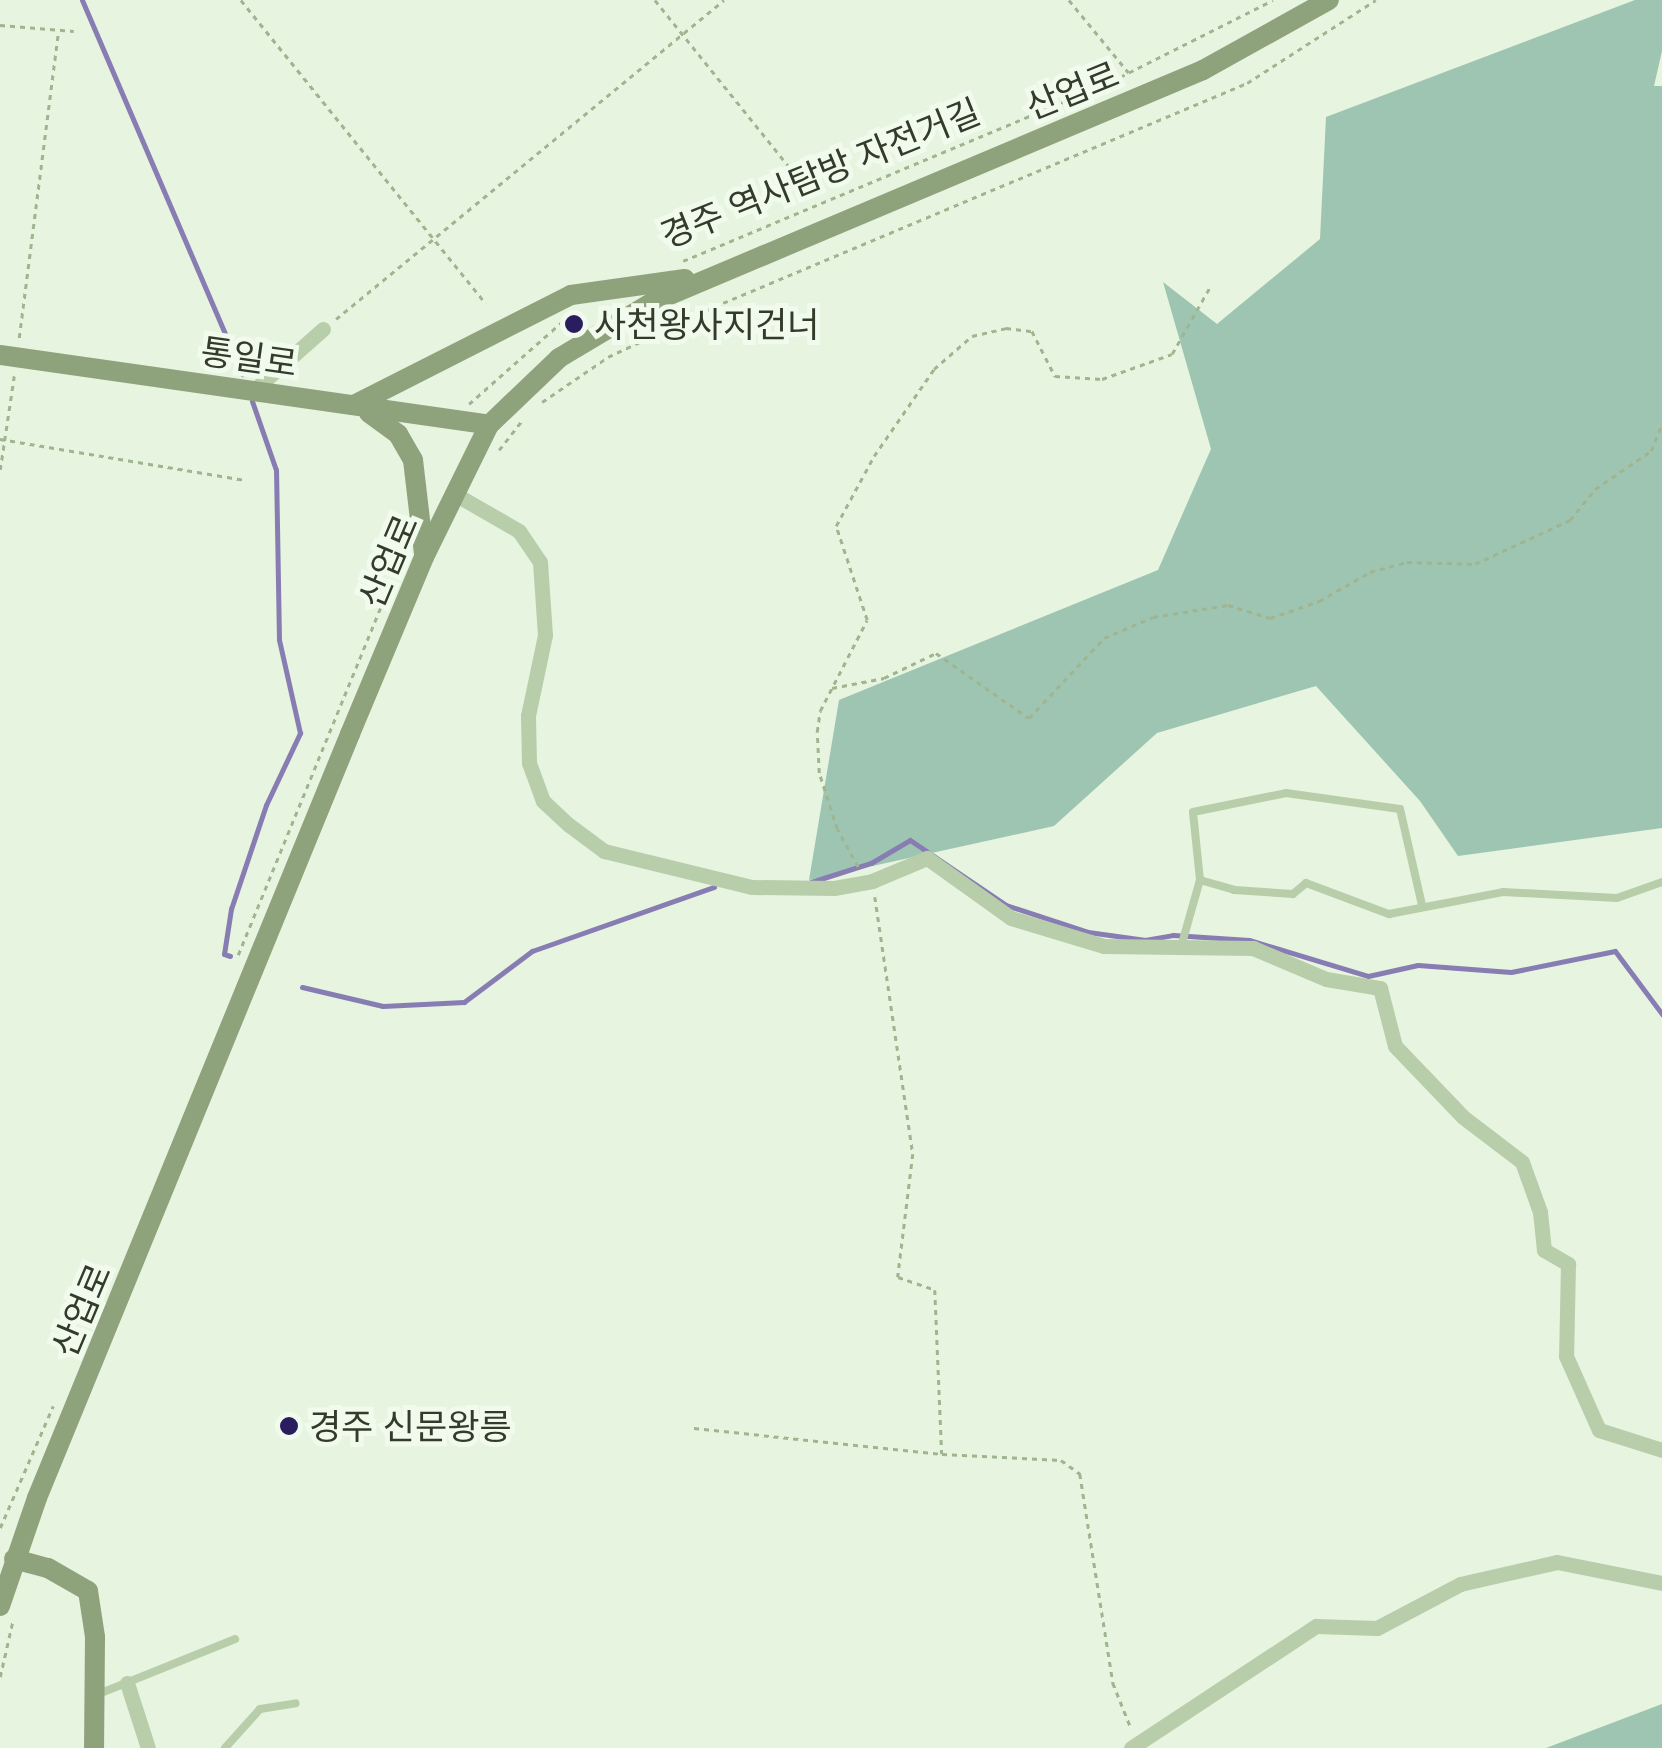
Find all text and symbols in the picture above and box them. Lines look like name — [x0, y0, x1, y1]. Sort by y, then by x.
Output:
street label: 산업로 — [1019, 52, 1125, 128]
street label: 경주 역사탐방 자전거길 — [654, 90, 986, 256]
place label: 사천왕사지건너 — [594, 303, 819, 345]
marker: 사천왕사지건너 — [563, 313, 585, 335]
street label: 통일로 — [198, 329, 300, 385]
street label: 산업로 — [350, 508, 426, 614]
street label: 산업로 — [43, 1257, 119, 1363]
place label: 경주 신문왕릉 — [309, 1405, 512, 1447]
marker: 경주 신문왕릉 — [278, 1415, 300, 1437]

